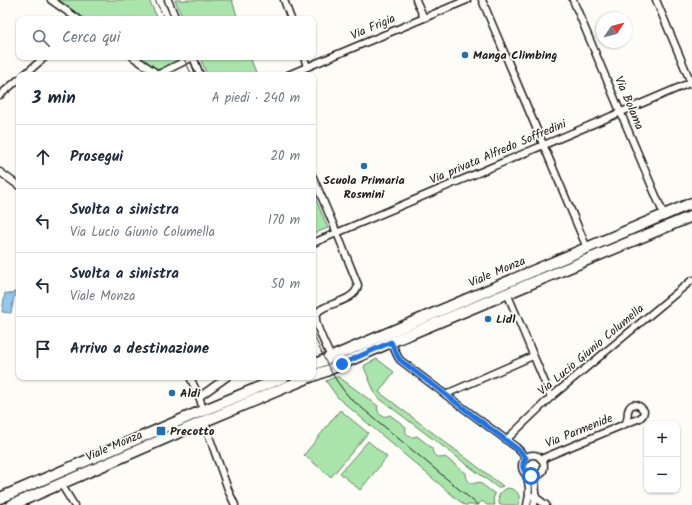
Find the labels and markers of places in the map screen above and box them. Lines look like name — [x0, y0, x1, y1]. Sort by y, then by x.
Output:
place label: Manga Climbing — [473, 46, 557, 65]
marker: Manga Climbing — [460, 50, 470, 60]
marker: Scuola Primaria Rosmini — [359, 161, 369, 171]
place label: Scuola Primaria Rosmini — [323, 171, 405, 204]
place label: Lidl — [496, 310, 516, 329]
marker: Lidl — [483, 314, 493, 324]
place label: Aldi — [180, 384, 201, 403]
marker: Aldi — [167, 388, 177, 398]
place label: Precotto — [170, 422, 215, 441]
marker: Precotto — [155, 425, 167, 437]

